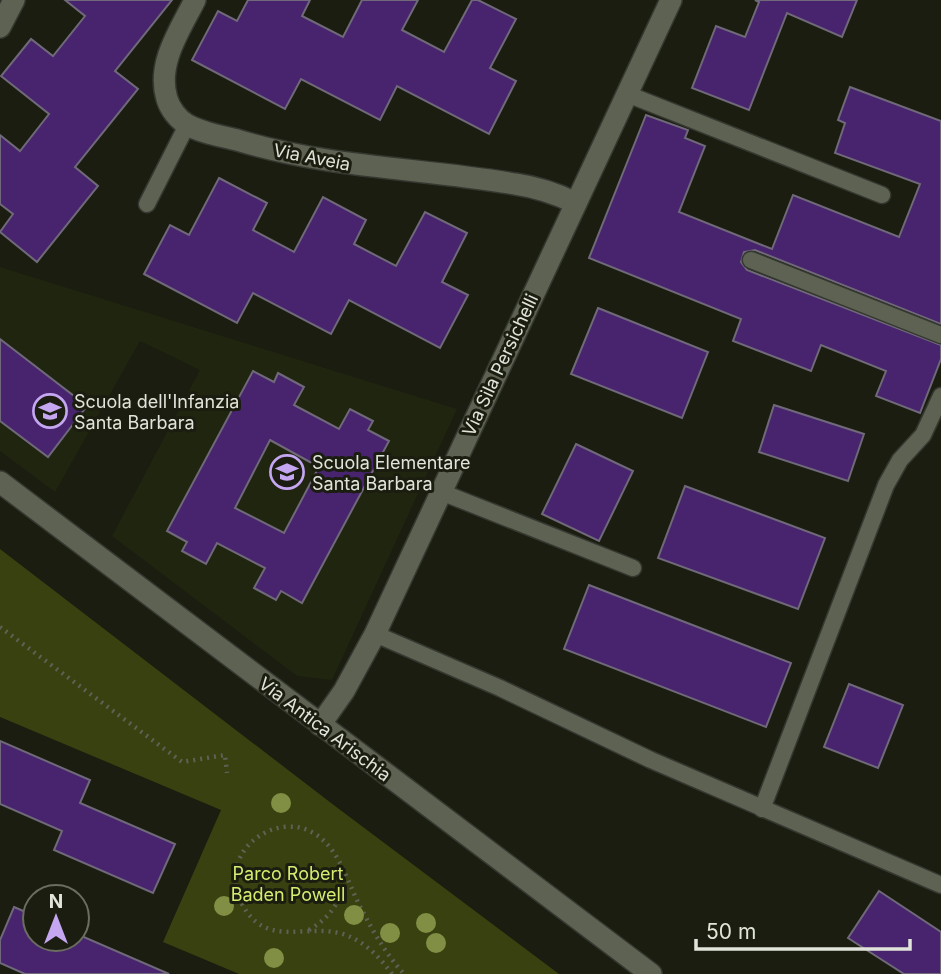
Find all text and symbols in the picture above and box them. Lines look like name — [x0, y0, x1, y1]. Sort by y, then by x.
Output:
street label: Via Aveia — [272, 139, 352, 175]
street label: Via Sila Persichelli — [458, 291, 542, 439]
place label: Scuola dell'Infanzia Santa Barbara — [74, 391, 239, 433]
school or university icon: Scuola dell'Infanzia Santa Barbara — [31, 392, 69, 430]
place label: Scuola Elementare Santa Barbara — [312, 452, 470, 494]
school or university icon: Scuola Elementare Santa Barbara — [268, 453, 306, 491]
street label: Via Antica Arischia — [255, 673, 395, 785]
park label: Parco Robert Baden Powell — [231, 863, 345, 905]
north arrow — [21, 883, 91, 953]
text: N — [49, 890, 63, 913]
scale bar — [696, 908, 909, 952]
text: 50 m — [706, 919, 756, 944]

